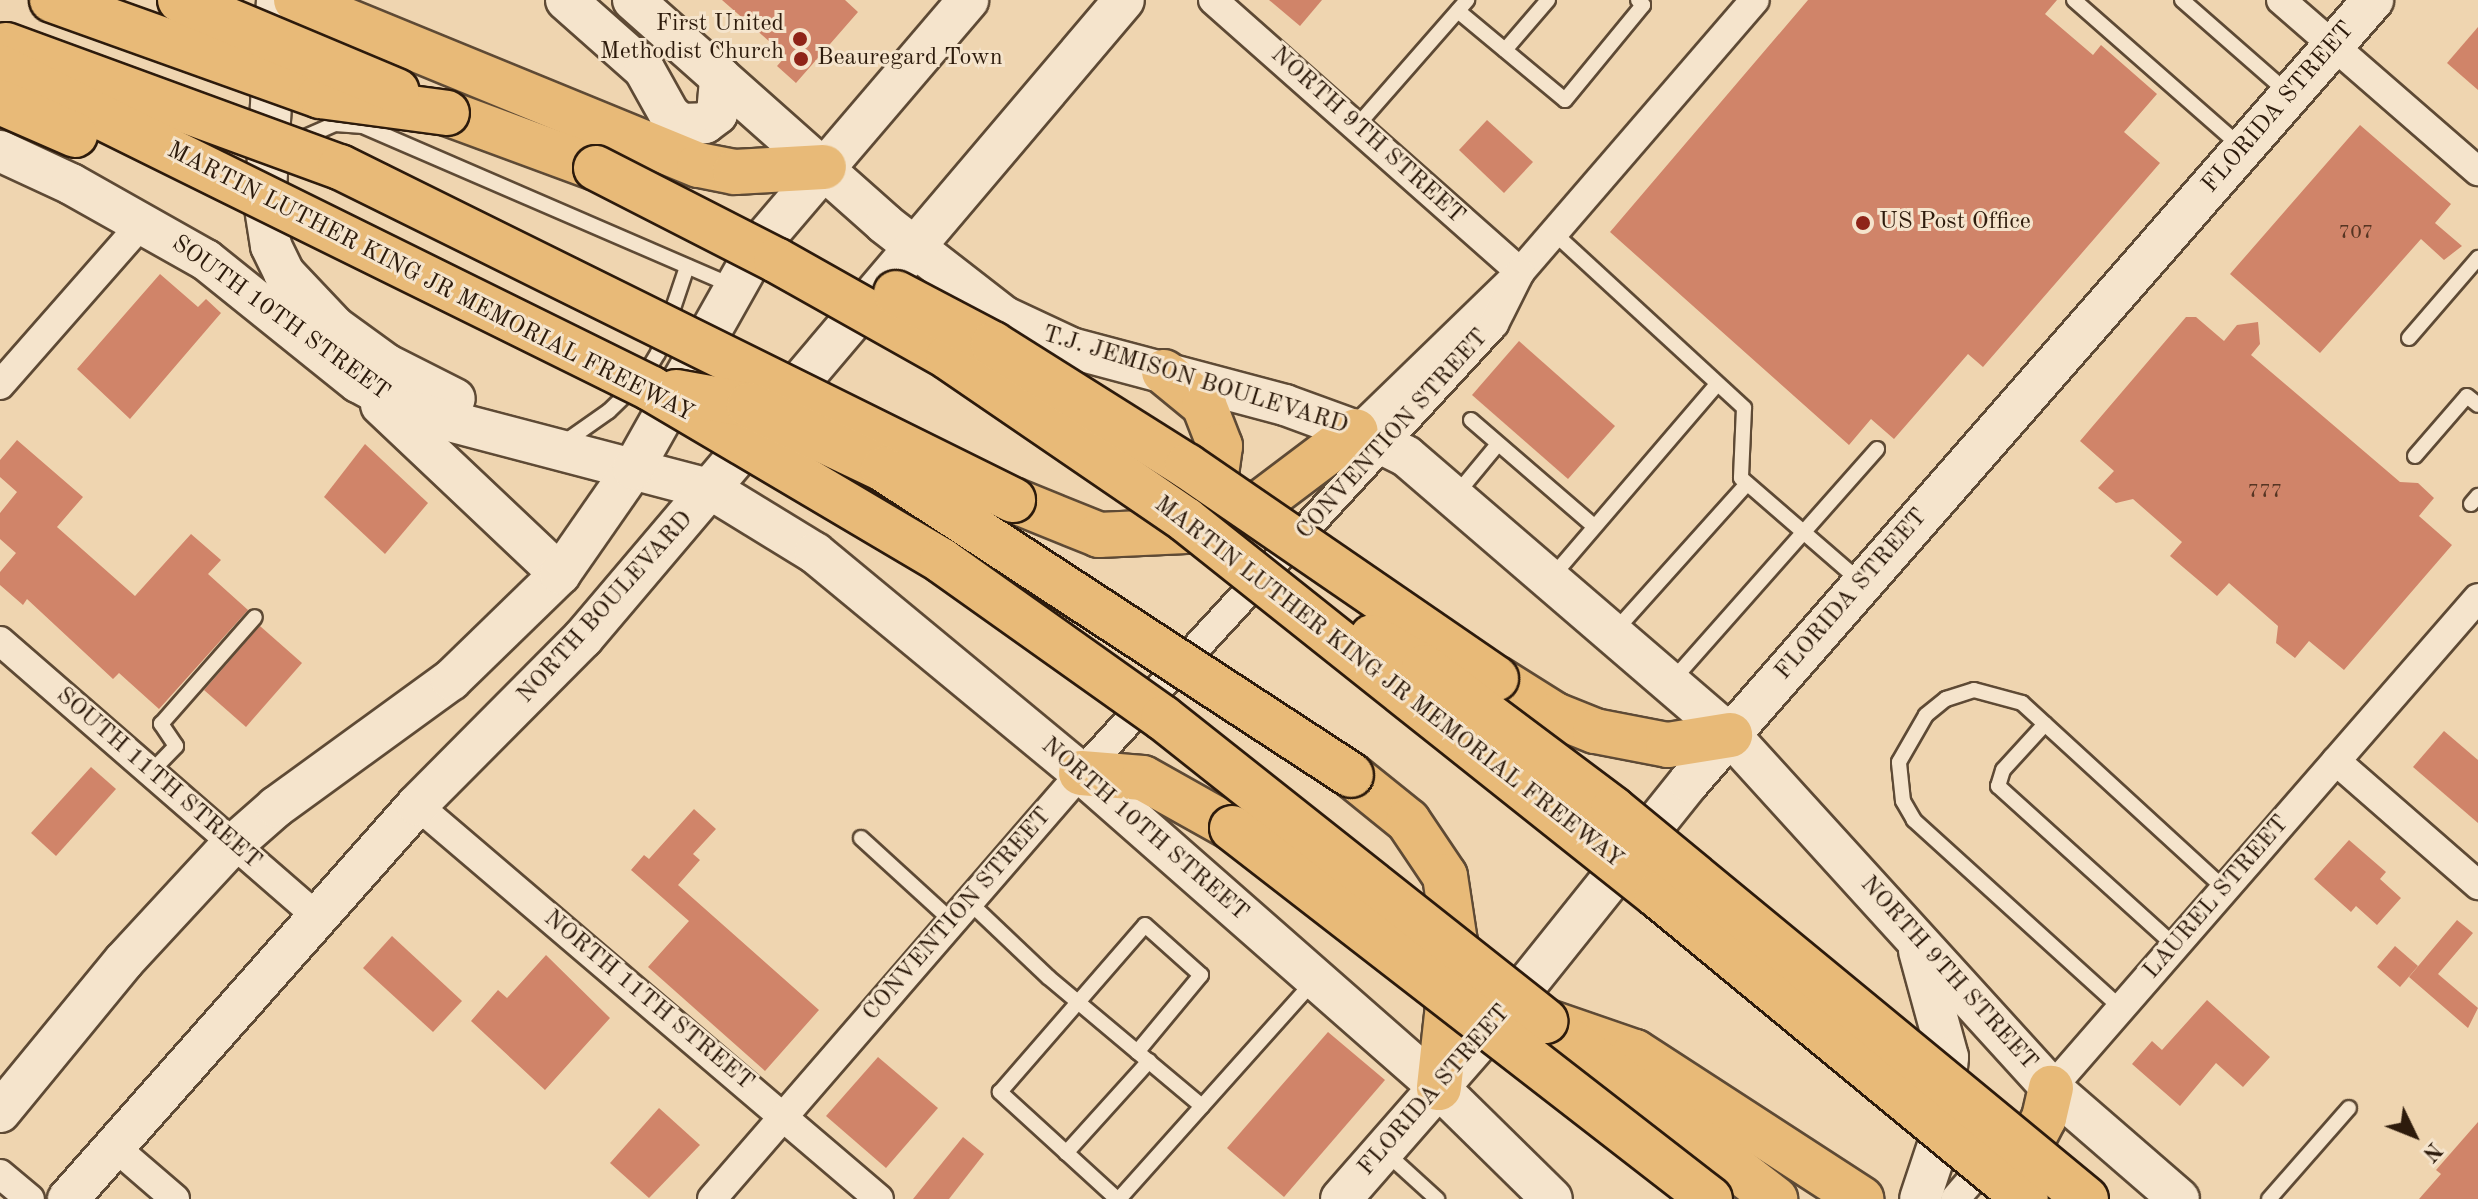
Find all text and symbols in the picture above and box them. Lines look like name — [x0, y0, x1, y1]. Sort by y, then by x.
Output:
place label: First United Methodist Church — [600, 11, 784, 67]
street label: FLORIDA STREET — [2197, 17, 2361, 199]
marker: First United Methodist Church — [791, 30, 809, 48]
street label: NORTH 9TH STREET — [1264, 41, 1470, 231]
place label: Beauregard Town — [817, 45, 1003, 73]
marker: Beauregard Town — [792, 50, 810, 68]
street label: MARTIN LUTHER KING JR MEMORIAL FREEWAY — [162, 137, 698, 429]
place label: US Post Office — [1879, 209, 2031, 237]
marker: US Post Office — [1854, 214, 1872, 232]
house number: 707 — [2339, 221, 2373, 245]
street label: SOUTH 10TH STREET — [165, 230, 395, 408]
street label: T.J. JEMISON BOULEVARD — [1039, 321, 1351, 441]
street label: CONVENTION STREET — [1291, 324, 1495, 546]
house number: 777 — [2248, 480, 2282, 504]
street label: MARTIN LUTHER KING JR MEMORIAL FREEWAY — [1148, 491, 1628, 875]
street label: FLORIDA STREET — [1770, 504, 1934, 686]
street label: NORTH BOULEVARD — [512, 506, 700, 710]
street label: SOUTH 11TH STREET — [49, 682, 267, 876]
street label: NORTH 10TH STREET — [1034, 732, 1254, 928]
street label: CONVENTION STREET — [858, 803, 1058, 1027]
street label: LAUREL STREET — [2138, 810, 2296, 986]
street label: NORTH 9TH STREET — [1853, 871, 2043, 1077]
street label: NORTH 11TH STREET — [537, 905, 759, 1097]
street label: FLORIDA STREET — [1353, 1000, 1517, 1182]
north arrow — [2374, 1095, 2454, 1175]
text: N — [2418, 1138, 2445, 1165]

